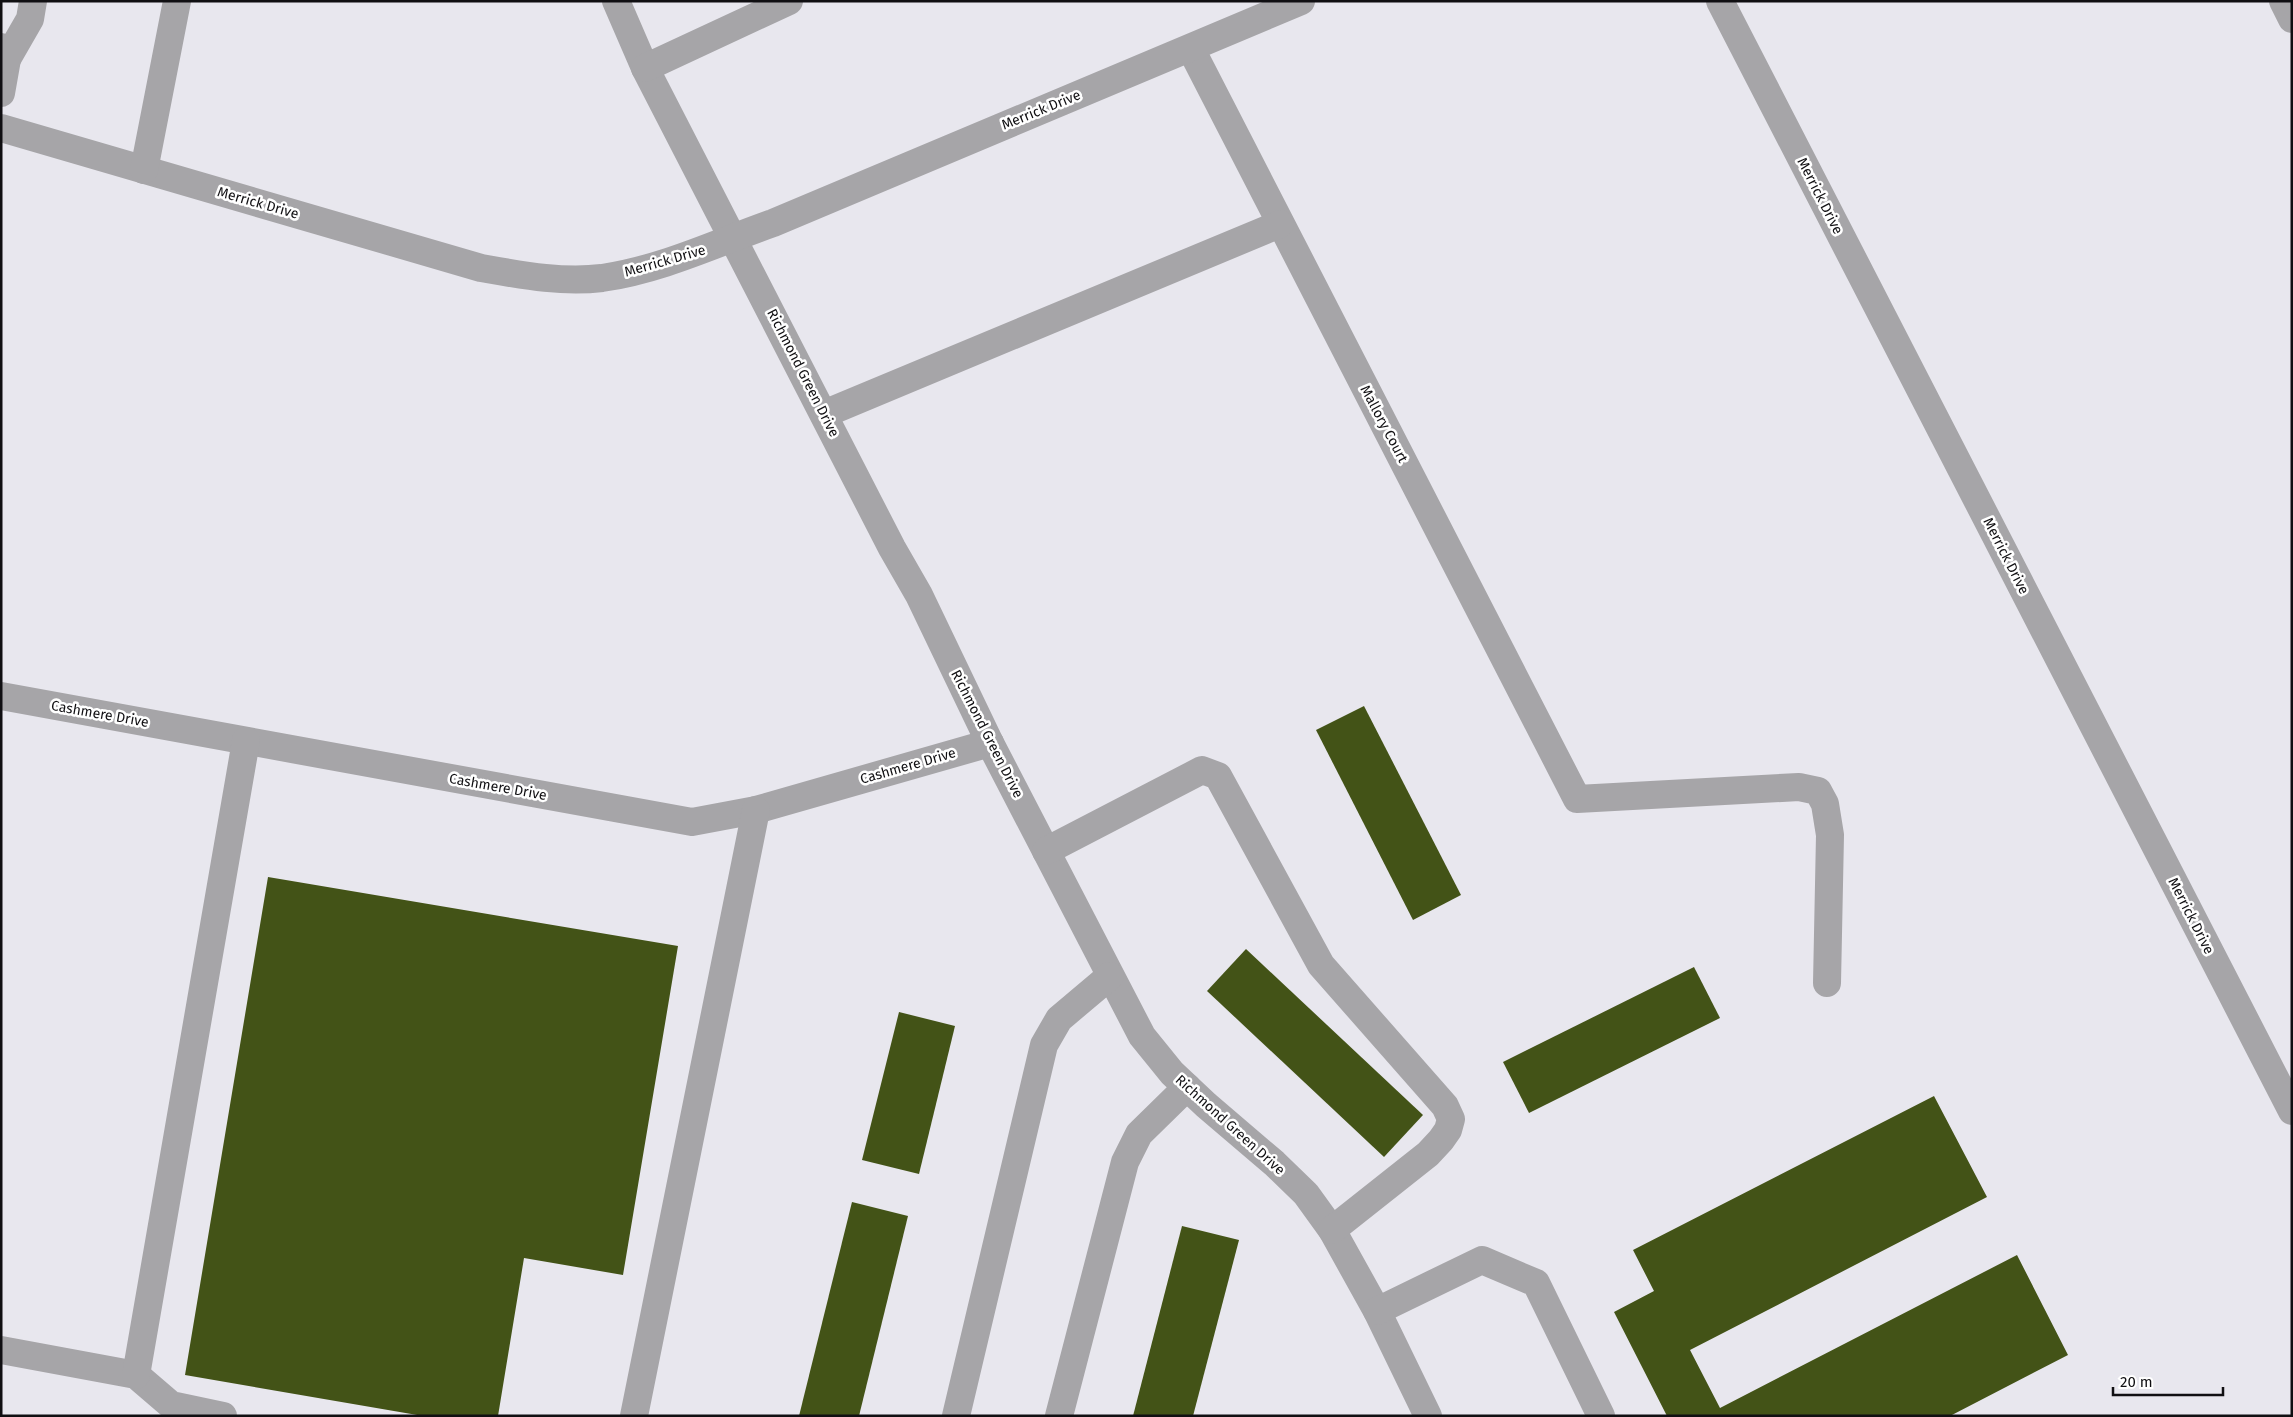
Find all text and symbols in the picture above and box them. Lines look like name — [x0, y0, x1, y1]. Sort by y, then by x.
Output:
street label: Merrick Drive — [999, 86, 1083, 134]
street label: Merrick Drive — [1793, 155, 1847, 237]
street label: Merrick Drive — [215, 183, 301, 223]
street label: Merrick Drive — [622, 241, 708, 281]
street label: Richmond Green Drive — [763, 306, 843, 440]
street label: Mallory Court — [1357, 382, 1412, 466]
street label: Merrick Drive — [1979, 515, 2033, 597]
street label: Richmond Green Drive — [947, 667, 1027, 801]
street label: Cashmere Drive — [50, 697, 150, 731]
street label: Cashmere Drive — [858, 744, 958, 788]
street label: Cashmere Drive — [448, 770, 548, 804]
street label: Merrick Drive — [2164, 875, 2218, 957]
street label: Richmond Green Drive — [1172, 1071, 1288, 1179]
scale bar — [2113, 1364, 2223, 1396]
text: 20 m — [2120, 1373, 2153, 1391]

